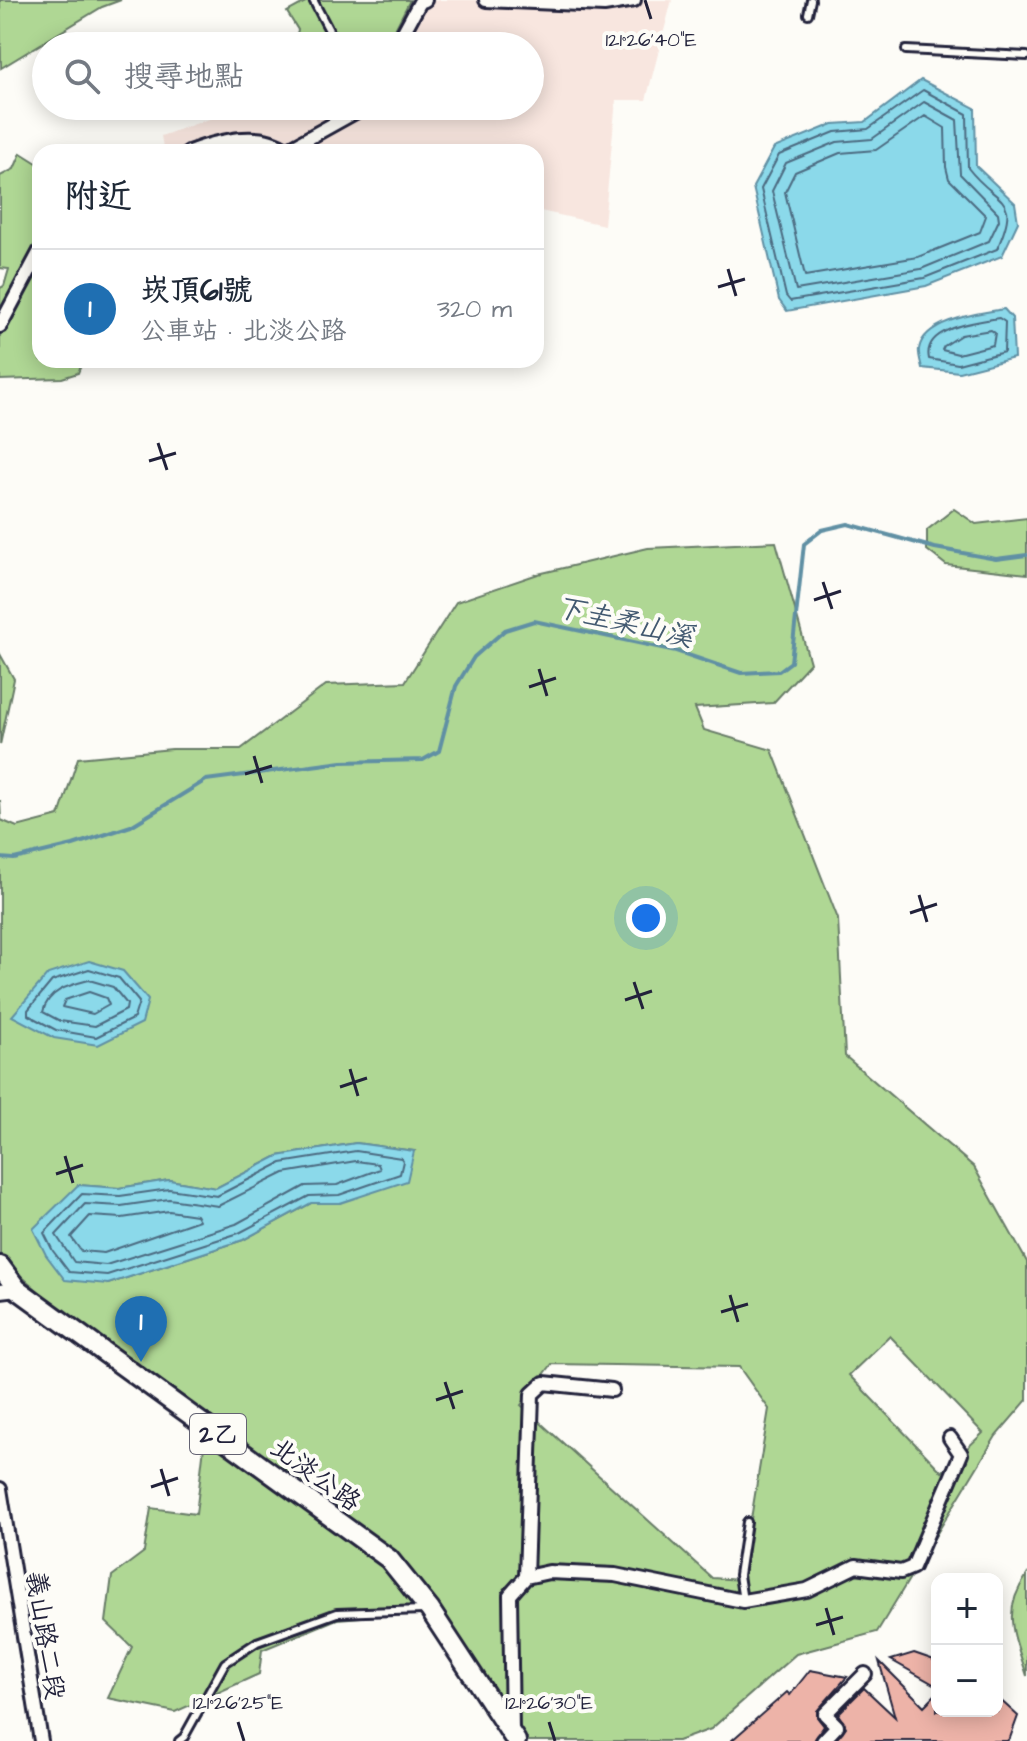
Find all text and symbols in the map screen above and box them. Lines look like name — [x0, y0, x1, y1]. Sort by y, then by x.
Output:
text: 121°26'40"E — [606, 26, 697, 54]
search box — [32, 32, 544, 120]
icon: search — [60, 54, 104, 98]
text: 搜尋地點 — [124, 56, 244, 98]
text: 附近 — [64, 173, 132, 221]
text: 崁頂61號 — [140, 270, 253, 312]
text: 1 — [88, 291, 92, 327]
text: 320 m — [437, 291, 512, 327]
text: 公車站 · 北淡公路 — [140, 313, 346, 349]
water label: 下圭柔山溪 — [552, 588, 699, 658]
your location — [626, 898, 666, 938]
pin: 1 — [115, 1296, 167, 1362]
road number: 2乙 — [190, 1414, 246, 1454]
street label: 北淡公路 — [263, 1430, 368, 1520]
street label: 義山路二段 — [17, 1568, 73, 1702]
map controls — [931, 1573, 1003, 1717]
button: + — [931, 1573, 1003, 1645]
button: − — [931, 1645, 1003, 1717]
text: 121°26'25"E — [193, 1689, 283, 1717]
text: 121°26'30"E — [505, 1689, 593, 1717]

